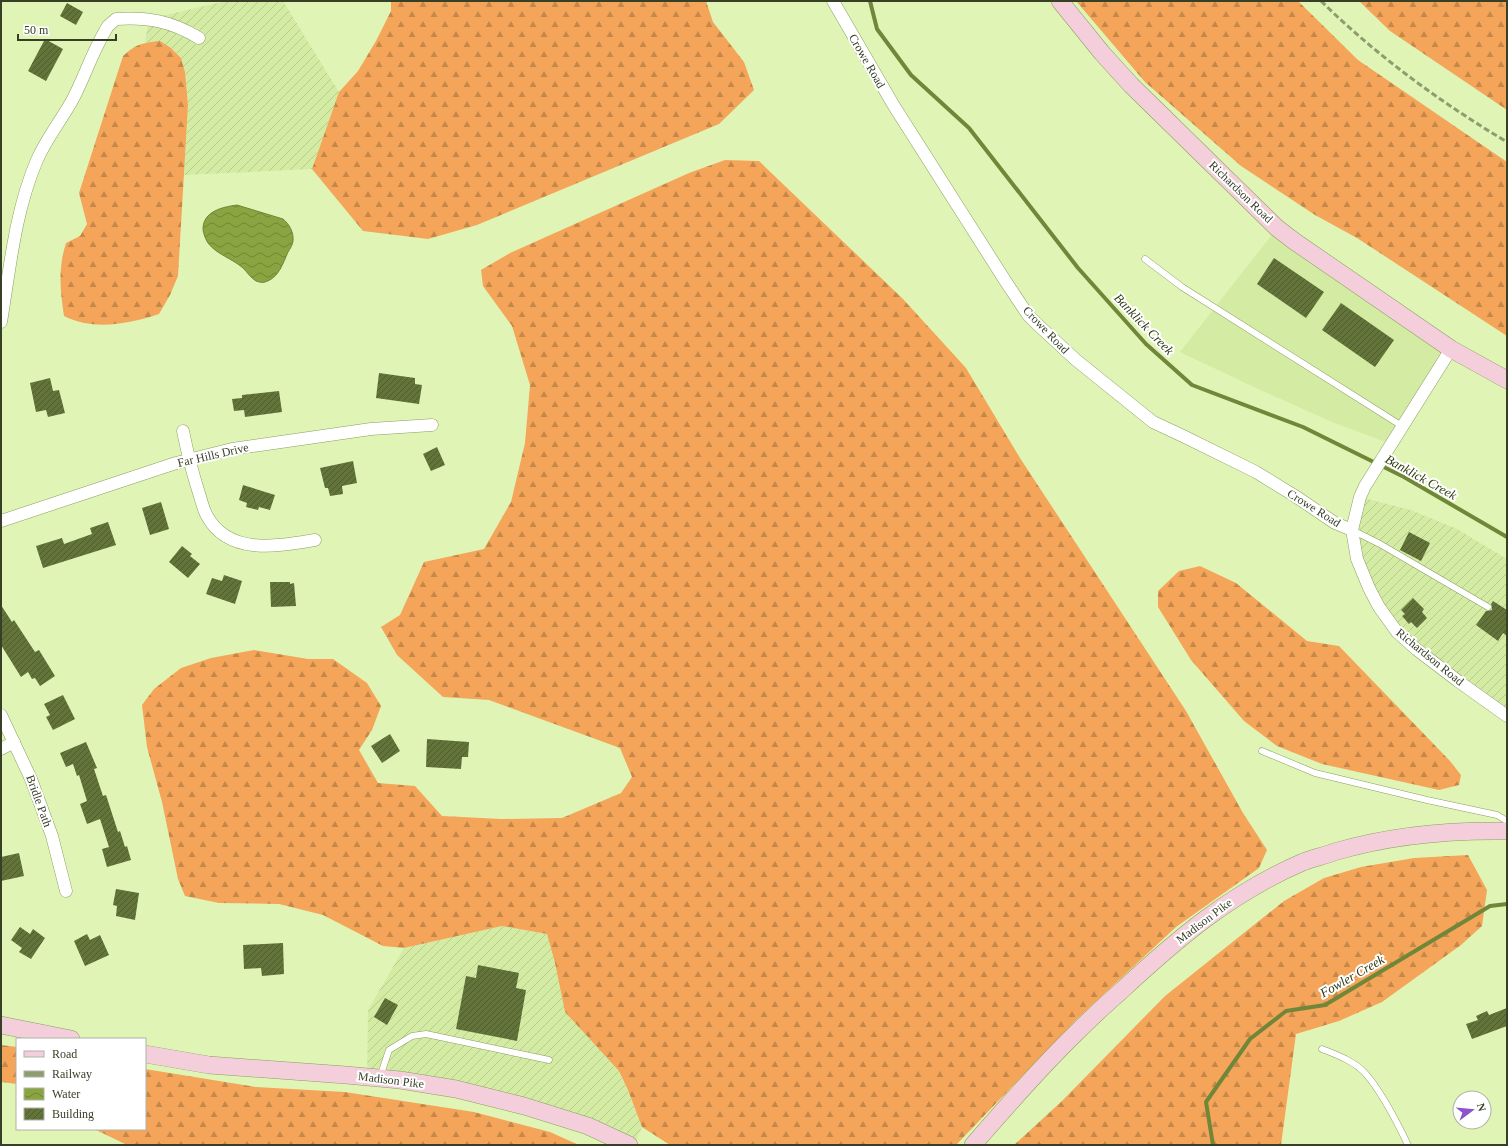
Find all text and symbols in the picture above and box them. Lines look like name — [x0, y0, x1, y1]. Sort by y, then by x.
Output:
scale bar — [18, 16, 116, 42]
text: 50 m — [24, 23, 49, 37]
street label: Crowe Road — [846, 31, 888, 91]
street label: Richardson Road — [1206, 158, 1276, 226]
water label: Banklick Creek — [1111, 290, 1177, 358]
street label: Crowe Road — [1020, 303, 1072, 357]
street label: Far Hills Drive — [176, 440, 250, 470]
water label: Banklick Creek — [1383, 451, 1460, 503]
street label: Crowe Road — [1285, 486, 1343, 530]
street label: Richardson Road — [1393, 625, 1467, 689]
street label: Bridle Path — [23, 773, 55, 829]
street label: Madison Pike — [1173, 895, 1235, 947]
water label: Fowler Creek — [1316, 952, 1387, 1001]
legend — [16, 1038, 146, 1130]
text: Road — [52, 1047, 77, 1061]
text: Railway — [52, 1067, 92, 1081]
street label: Madison Pike — [357, 1069, 425, 1091]
text: Water — [52, 1087, 80, 1101]
north arrow — [1452, 1090, 1492, 1130]
text: N — [1475, 1102, 1488, 1113]
text: Building — [52, 1107, 94, 1121]

